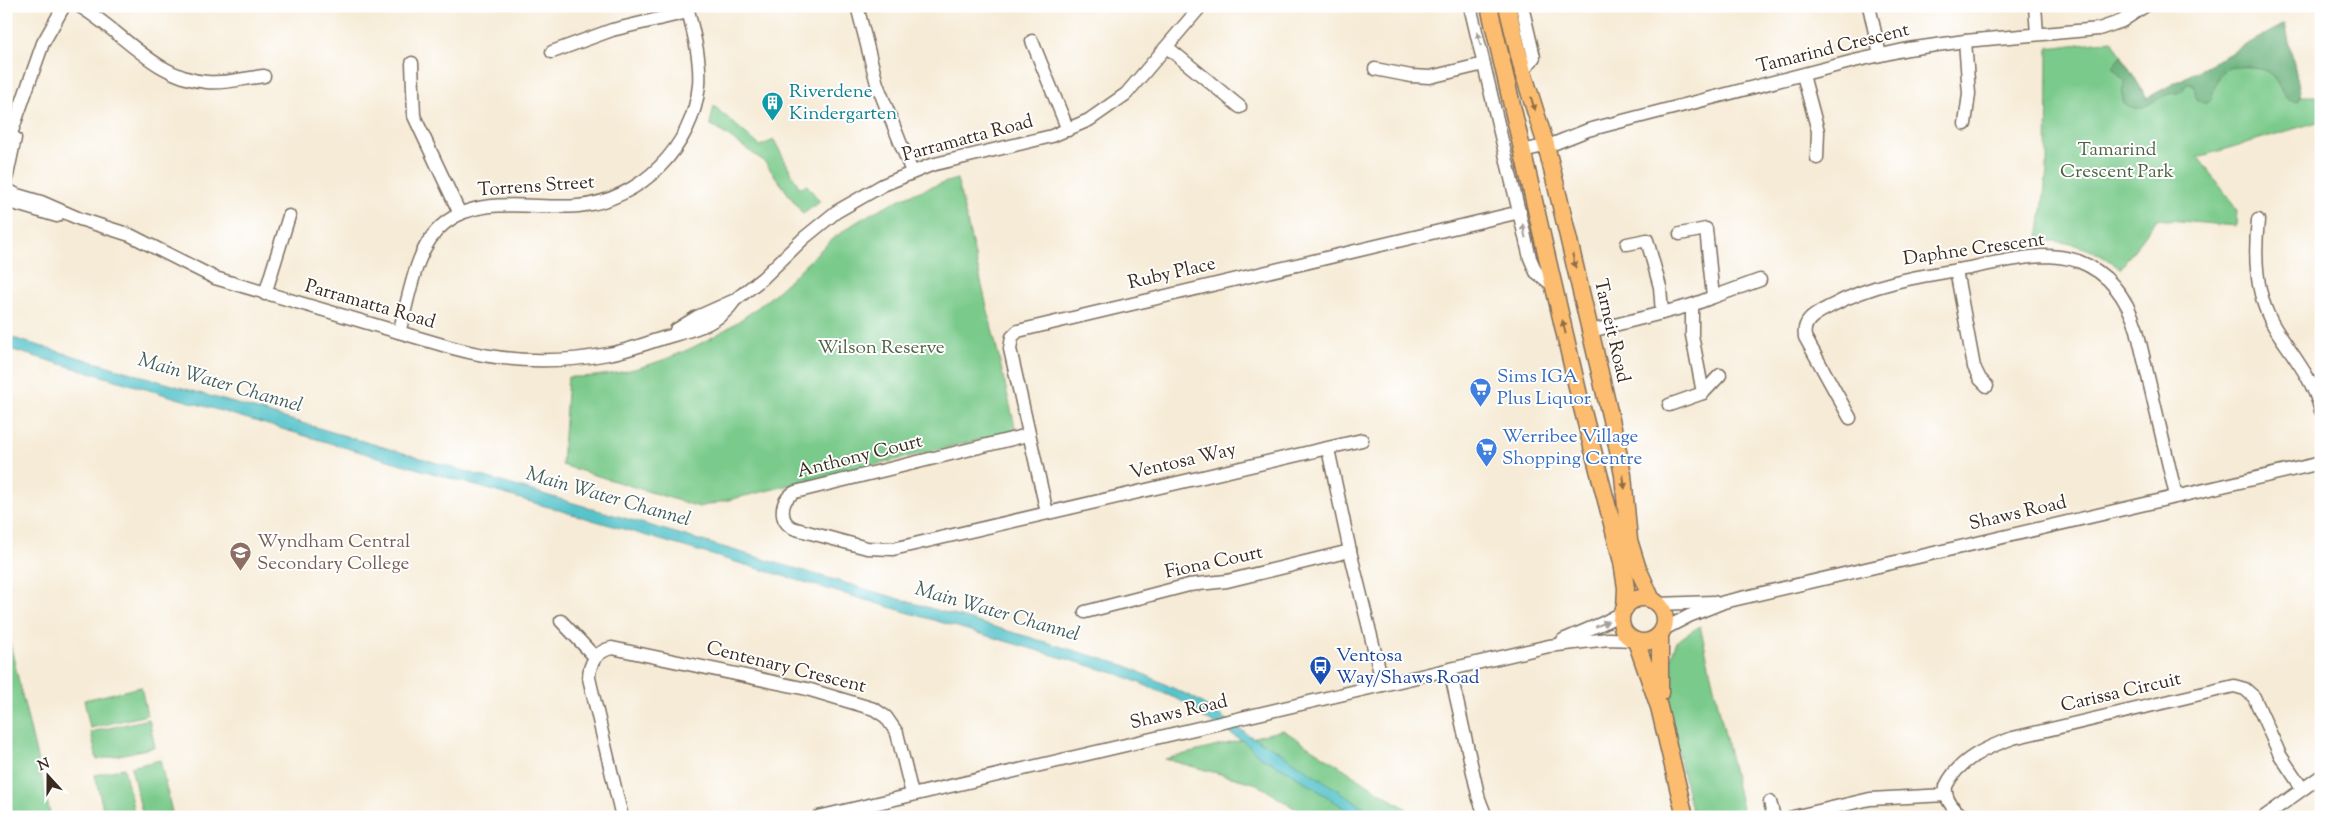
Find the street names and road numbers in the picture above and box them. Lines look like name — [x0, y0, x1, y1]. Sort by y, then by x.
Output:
street label: Tamarind Crescent — [1754, 17, 1913, 81]
street label: Parramatta Road — [899, 108, 1037, 169]
street label: Torrens Street — [477, 169, 596, 205]
street label: Daphne Crescent — [1901, 227, 2047, 273]
street label: Ruby Place — [1126, 251, 1219, 297]
street label: Parramatta Road — [302, 273, 439, 337]
street label: Tarneit Road — [1586, 276, 1636, 386]
street label: Anthony Court — [795, 428, 926, 486]
street label: Ventosa Way — [1127, 437, 1239, 487]
street label: Shaws Road — [1967, 490, 2070, 538]
street label: Fiona Court — [1162, 539, 1266, 587]
street label: Centenary Crescent — [703, 635, 869, 701]
street label: Carissa Circuit — [2058, 666, 2184, 720]
street label: Shaws Road — [1128, 689, 1231, 737]

